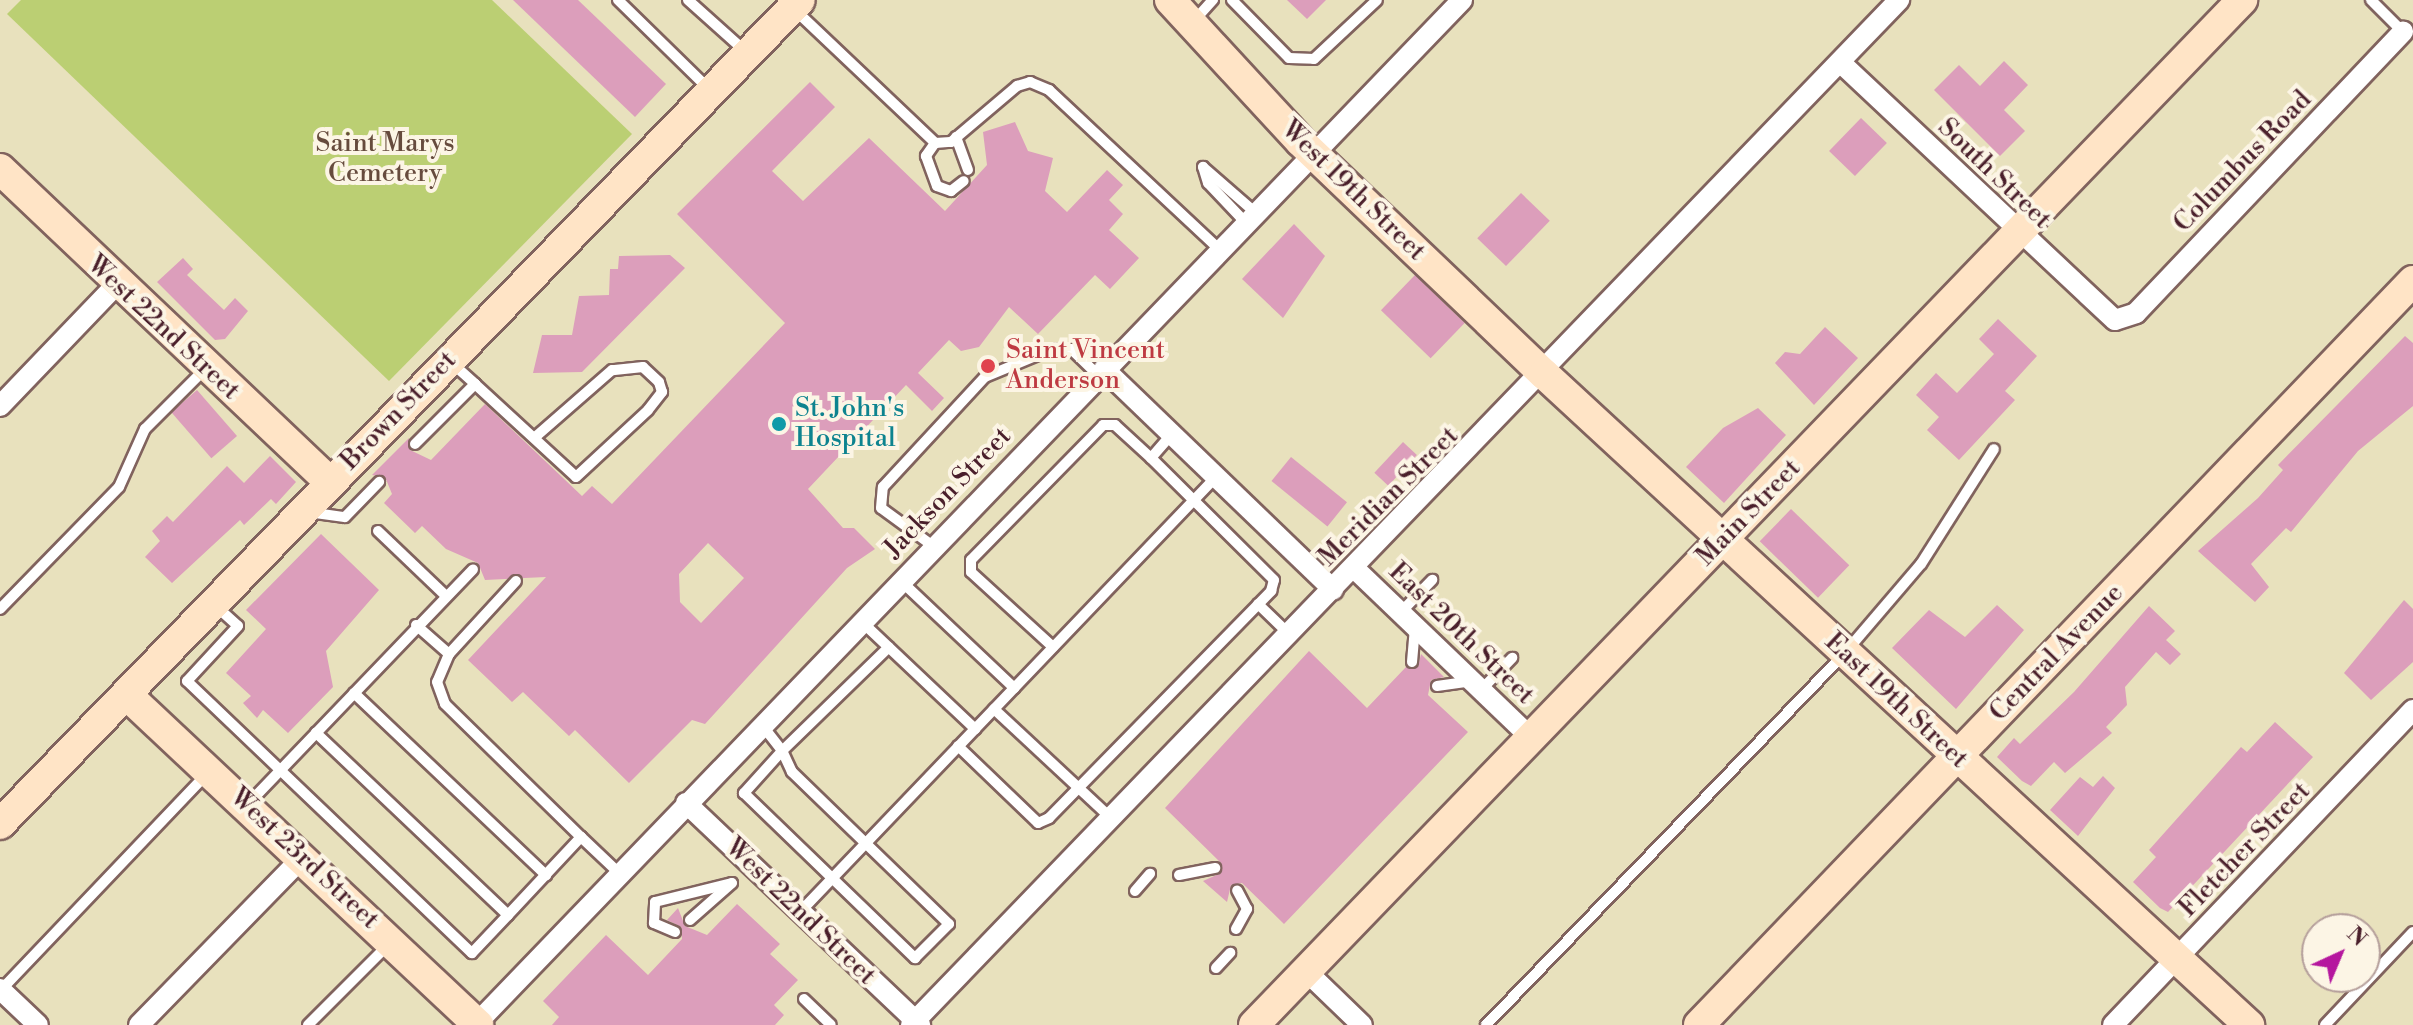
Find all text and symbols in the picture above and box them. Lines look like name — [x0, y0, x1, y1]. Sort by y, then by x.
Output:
street label: Columbus Road — [2168, 85, 2318, 239]
street label: South Street — [1931, 112, 2057, 236]
street label: West 19th Street — [1274, 114, 1432, 268]
park label: Saint Marys Cemetery — [315, 128, 455, 190]
street label: West 22nd Street — [80, 249, 246, 407]
place label: Saint Vincent Anderson — [1006, 335, 1165, 396]
street label: Brown Street — [335, 345, 463, 477]
marker: Saint Vincent Anderson — [977, 355, 999, 377]
place label: St. John's Hospital — [795, 393, 904, 454]
marker: St. John's Hospital — [770, 415, 788, 433]
street label: Jackson Street — [878, 421, 1018, 565]
street label: Meridian Street — [1313, 421, 1465, 573]
street label: Main Street — [1690, 453, 1808, 573]
street label: East 20th Street — [1382, 557, 1540, 711]
street label: Central Avenue — [1984, 578, 2130, 728]
street label: East 19th Street — [1818, 627, 1974, 775]
street label: Fletcher Street — [2173, 776, 2317, 924]
street label: West 23rd Street — [223, 782, 385, 936]
street label: West 22nd Street — [718, 832, 882, 992]
north arrow — [2301, 913, 2381, 993]
text: N — [2341, 921, 2372, 953]

